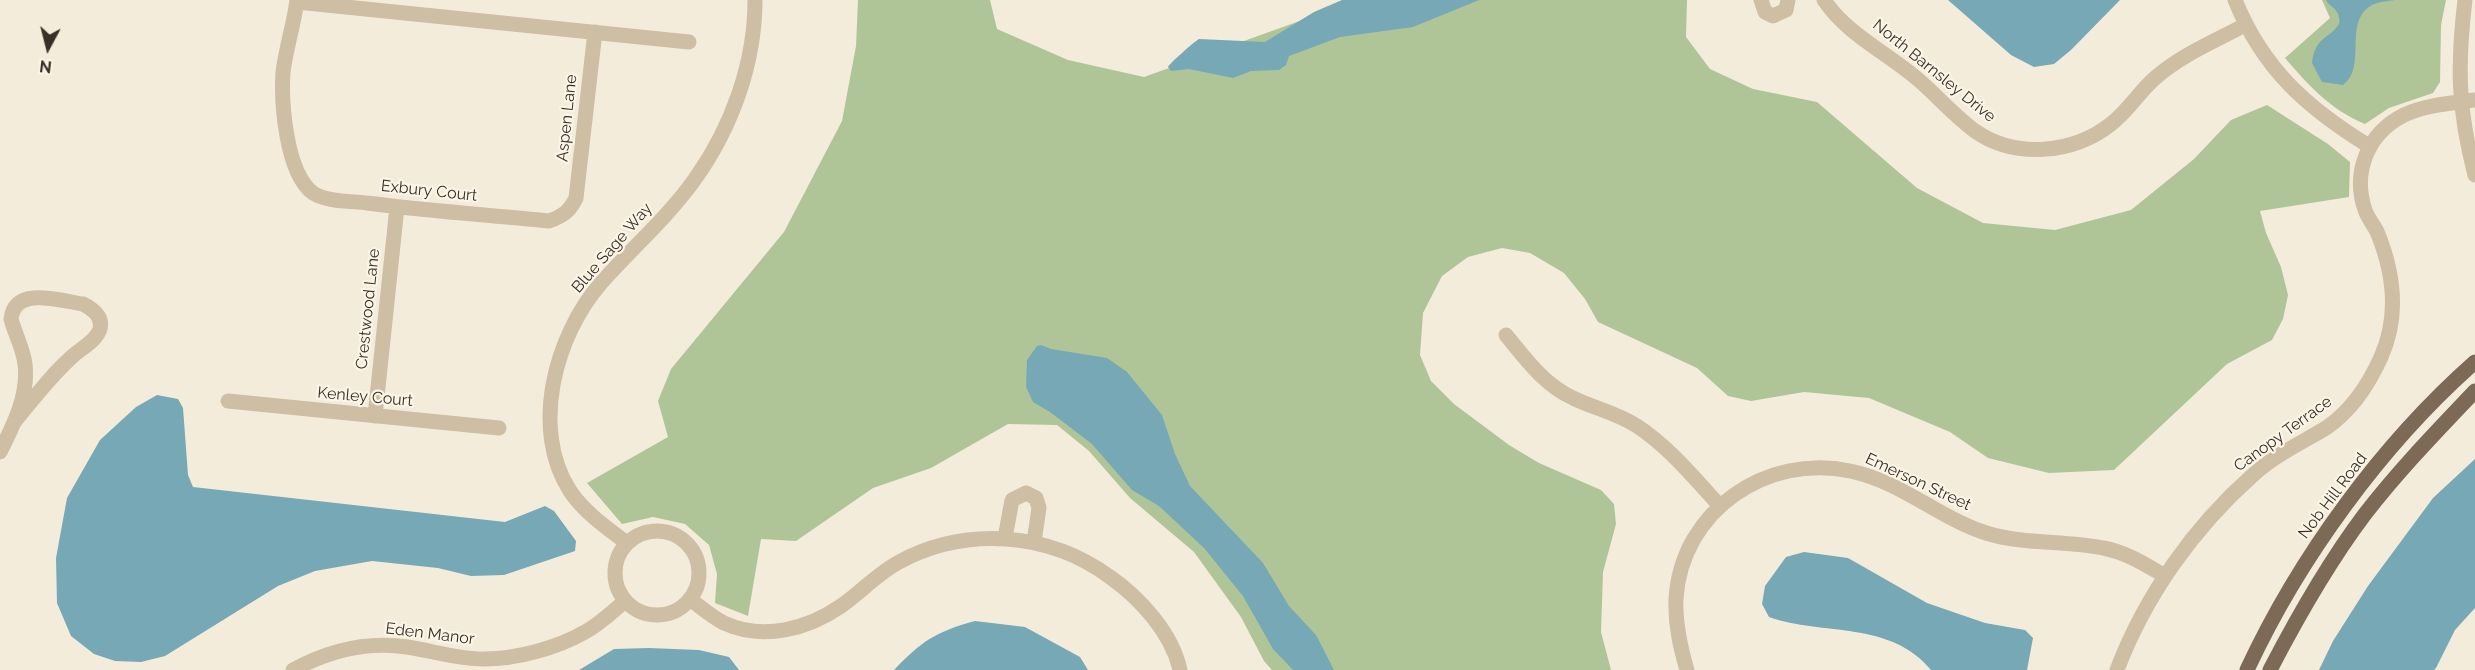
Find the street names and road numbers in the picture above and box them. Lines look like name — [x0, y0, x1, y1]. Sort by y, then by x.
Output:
street label: North Barnsley Drive — [1869, 16, 1999, 126]
street label: Aspen Lane — [553, 73, 581, 163]
street label: Exbury Court — [380, 176, 478, 206]
street label: Blue Sage Way — [568, 199, 656, 297]
street label: Crestwood Lane — [352, 248, 384, 370]
street label: Kenley Court — [316, 383, 414, 411]
street label: Canopy Terrace — [2230, 392, 2336, 476]
street label: Emerson Street — [1862, 449, 1974, 515]
street label: Nob Hill Road — [2295, 449, 2371, 543]
street label: Eden Manor — [384, 619, 476, 649]

